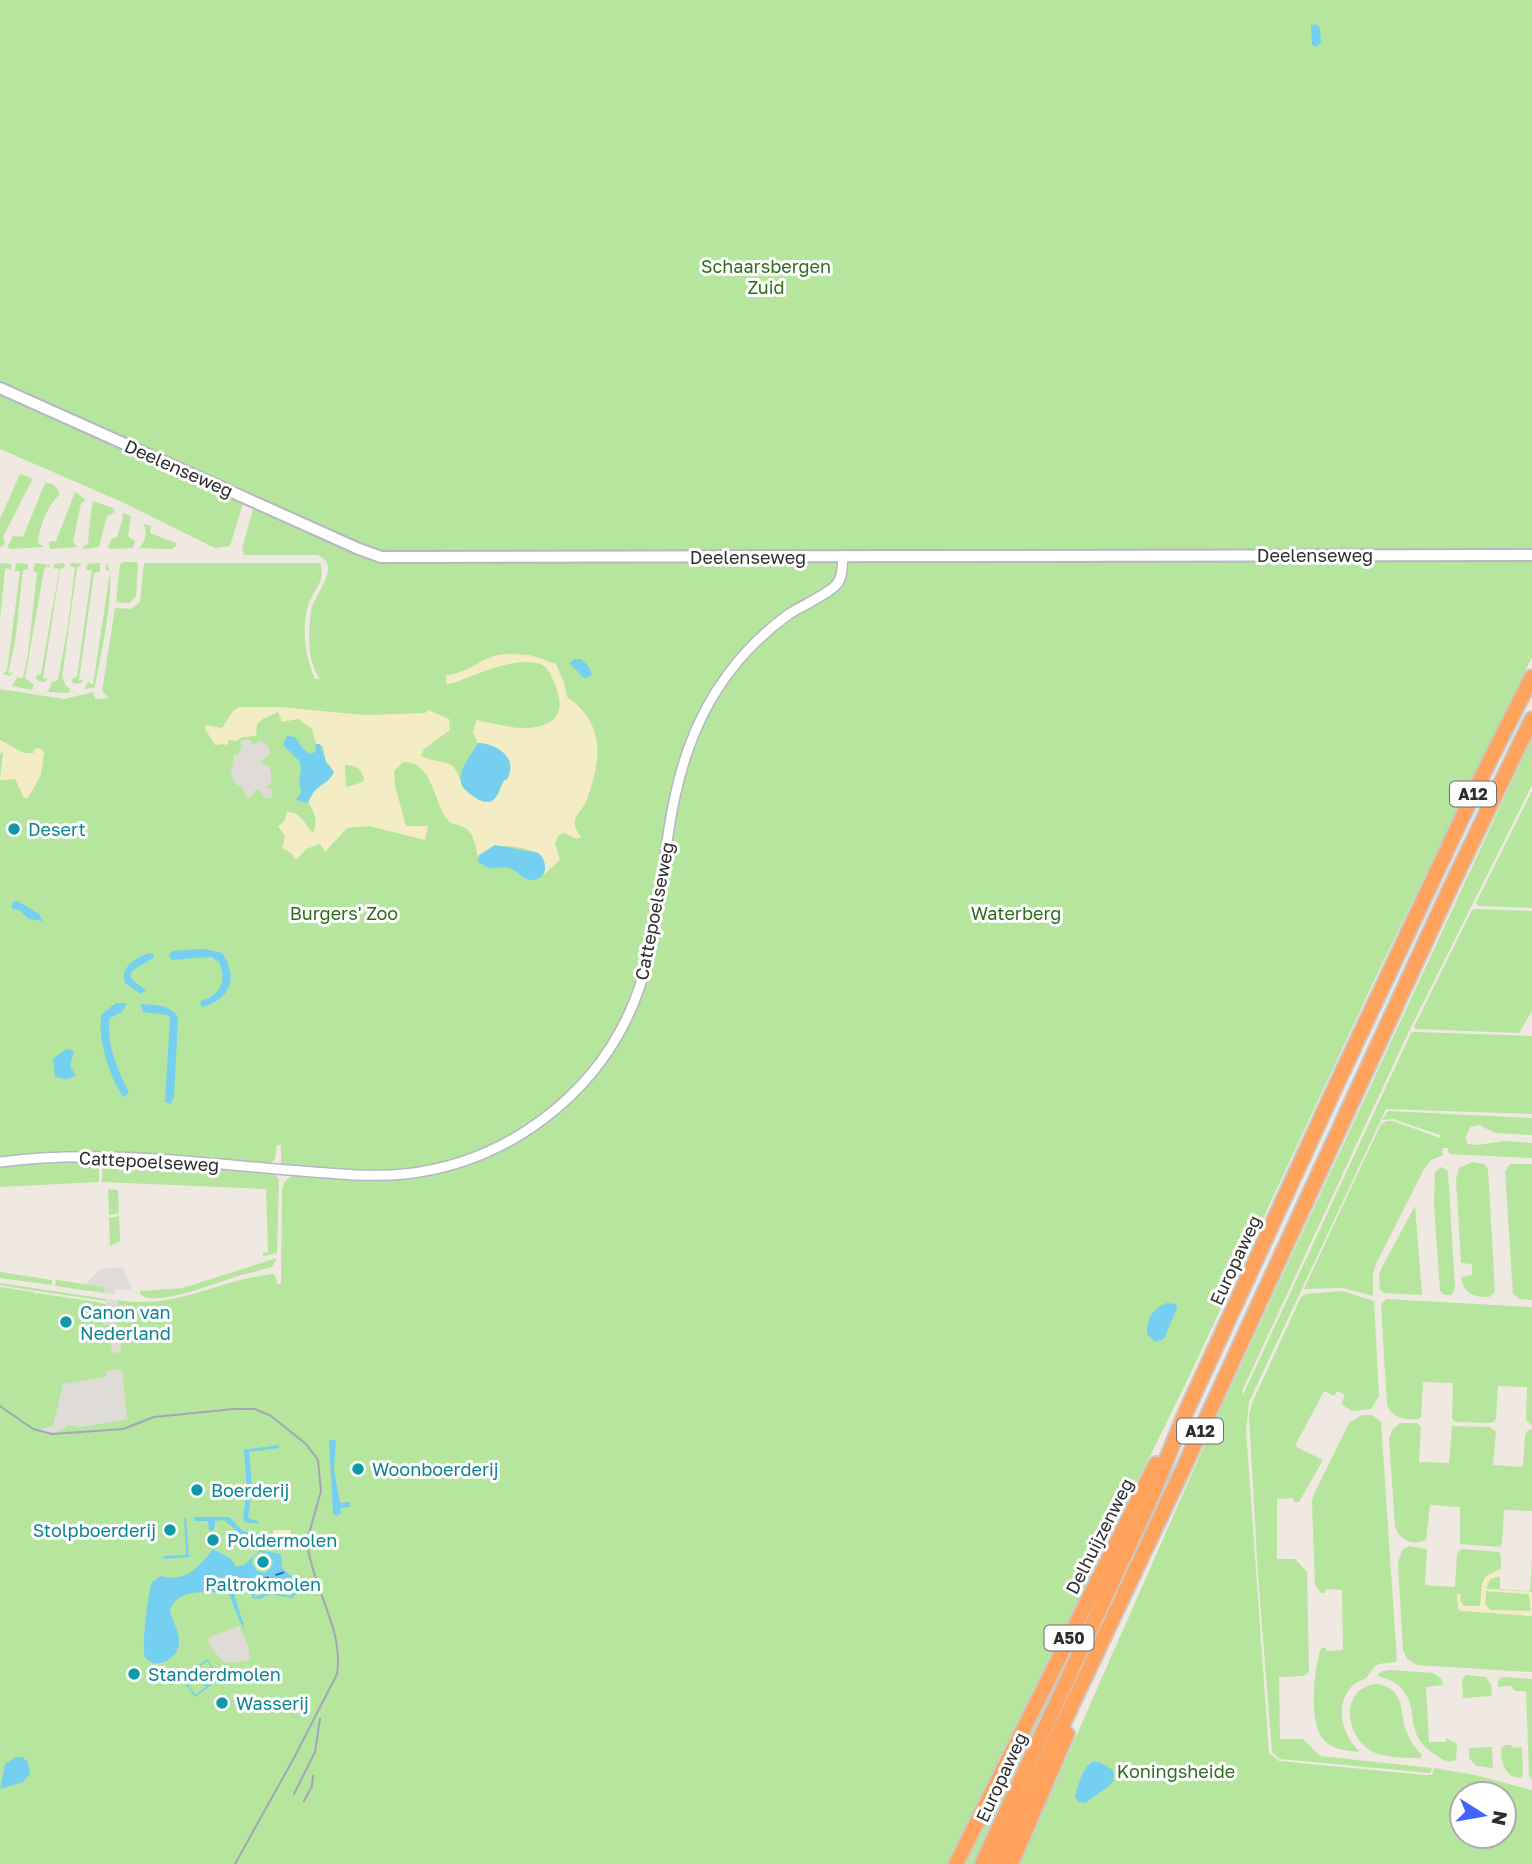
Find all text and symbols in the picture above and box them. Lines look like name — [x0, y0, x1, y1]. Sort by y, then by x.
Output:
park label: Schaarsbergen Zuid — [701, 255, 831, 298]
street label: Deelenseweg — [121, 434, 237, 502]
street label: Deelenseweg — [1257, 544, 1373, 566]
street label: Deelenseweg — [690, 546, 806, 568]
road number: A12 — [1450, 782, 1496, 806]
place label: Desert — [28, 818, 86, 840]
marker: Desert — [6, 821, 22, 837]
street label: Cattepoelseweg — [630, 840, 678, 982]
park label: Burgers' Zoo — [290, 902, 398, 924]
park label: Waterberg — [971, 902, 1061, 924]
street label: Cattepoelseweg — [78, 1146, 220, 1176]
street label: Europaweg — [1205, 1212, 1265, 1308]
place label: Canon van Nederland — [80, 1301, 171, 1344]
marker: Canon van Nederland — [58, 1314, 74, 1330]
road number: A12 — [1177, 1418, 1223, 1443]
place label: Woonboerderij — [372, 1458, 499, 1480]
marker: Woonboerderij — [350, 1461, 366, 1477]
street label: Delhuijzenweg — [1060, 1475, 1138, 1597]
place label: Boerderij — [211, 1479, 289, 1501]
marker: Boerderij — [189, 1482, 205, 1498]
place label: Stolpboerderij — [33, 1519, 156, 1541]
marker: Stolpboerderij — [162, 1522, 178, 1538]
place label: Poldermolen — [227, 1529, 337, 1551]
marker: Poldermolen — [205, 1532, 221, 1548]
marker: Paltrokmolen — [255, 1554, 271, 1570]
place label: Paltrokmolen — [205, 1573, 321, 1595]
road number: A50 — [1044, 1626, 1094, 1650]
place label: Standerdmolen — [148, 1663, 281, 1685]
marker: Standerdmolen — [126, 1666, 142, 1682]
place label: Wasserij — [236, 1692, 309, 1714]
marker: Wasserij — [214, 1695, 230, 1711]
street label: Europaweg — [971, 1729, 1031, 1825]
park label: Koningsheide — [1117, 1760, 1235, 1782]
north arrow — [1448, 1780, 1518, 1850]
text: N — [1488, 1809, 1513, 1828]

